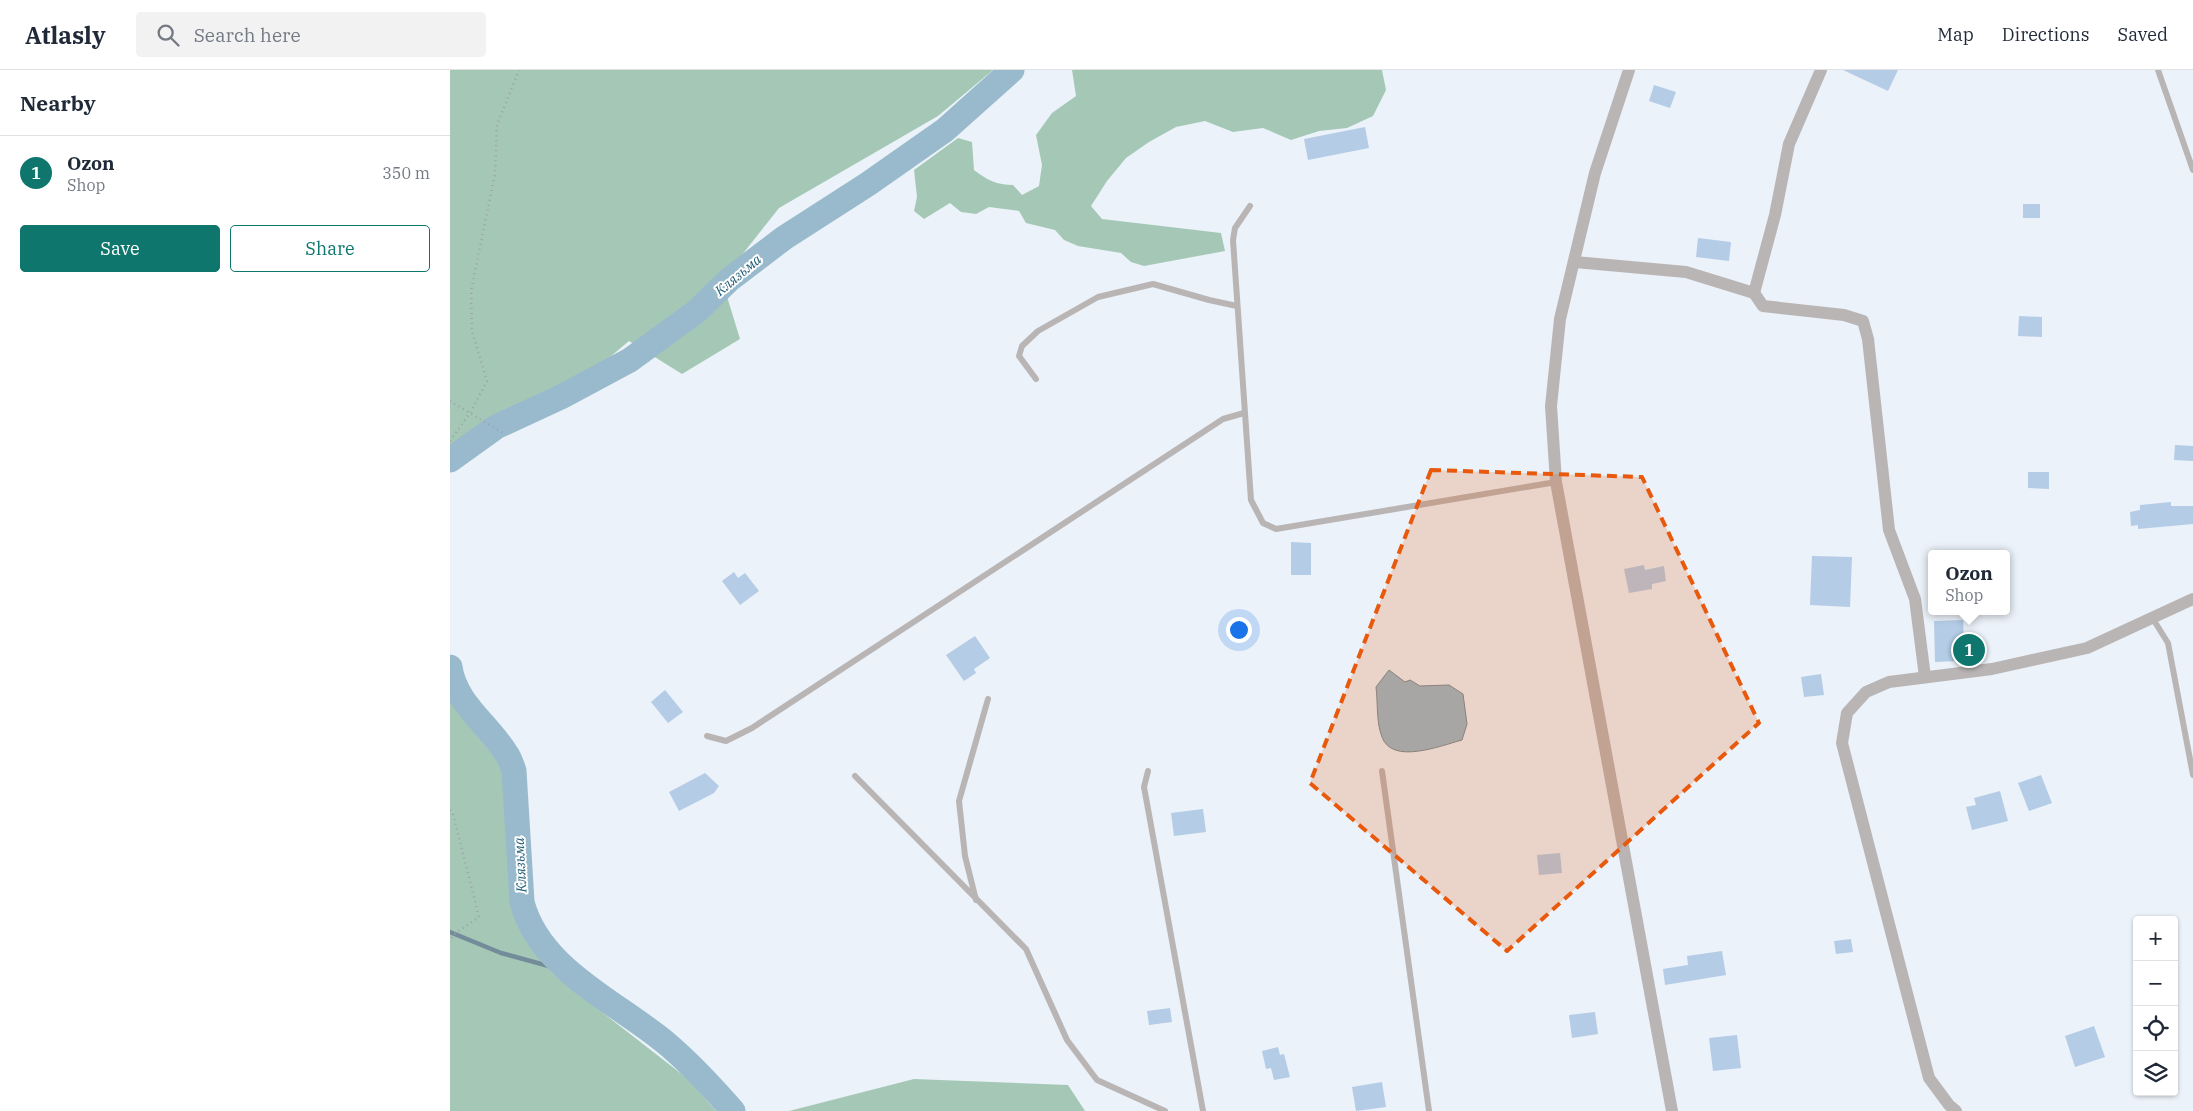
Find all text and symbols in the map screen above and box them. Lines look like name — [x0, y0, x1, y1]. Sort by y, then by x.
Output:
search box — [136, 12, 486, 57]
text: Atlasly — [25, 19, 106, 51]
icon: search — [154, 21, 182, 49]
text: Search here — [194, 23, 301, 47]
text: Map — [1937, 23, 1974, 46]
text: Directions — [2002, 23, 2090, 46]
text: Saved — [2118, 23, 2168, 46]
text: Nearby — [20, 89, 96, 117]
text: Ozon — [67, 151, 115, 175]
text: 1 — [31, 163, 41, 183]
text: 350 m — [382, 163, 430, 183]
text: Shop — [67, 175, 105, 195]
button: Save — [20, 225, 220, 272]
button: Share — [230, 225, 430, 272]
water label: Клязьма — [710, 250, 765, 300]
popup — [1928, 550, 2010, 615]
text: Ozon — [1945, 561, 1993, 585]
text: Shop — [1945, 585, 1983, 605]
your location — [1226, 617, 1252, 643]
pin: 1 — [1953, 631, 1985, 669]
water label: Клязьма — [510, 837, 530, 894]
map controls — [2133, 916, 2178, 1096]
button: + — [2133, 916, 2178, 961]
button: − — [2133, 961, 2178, 1006]
button: locate — [2133, 1006, 2178, 1051]
button: layers — [2133, 1051, 2178, 1096]

